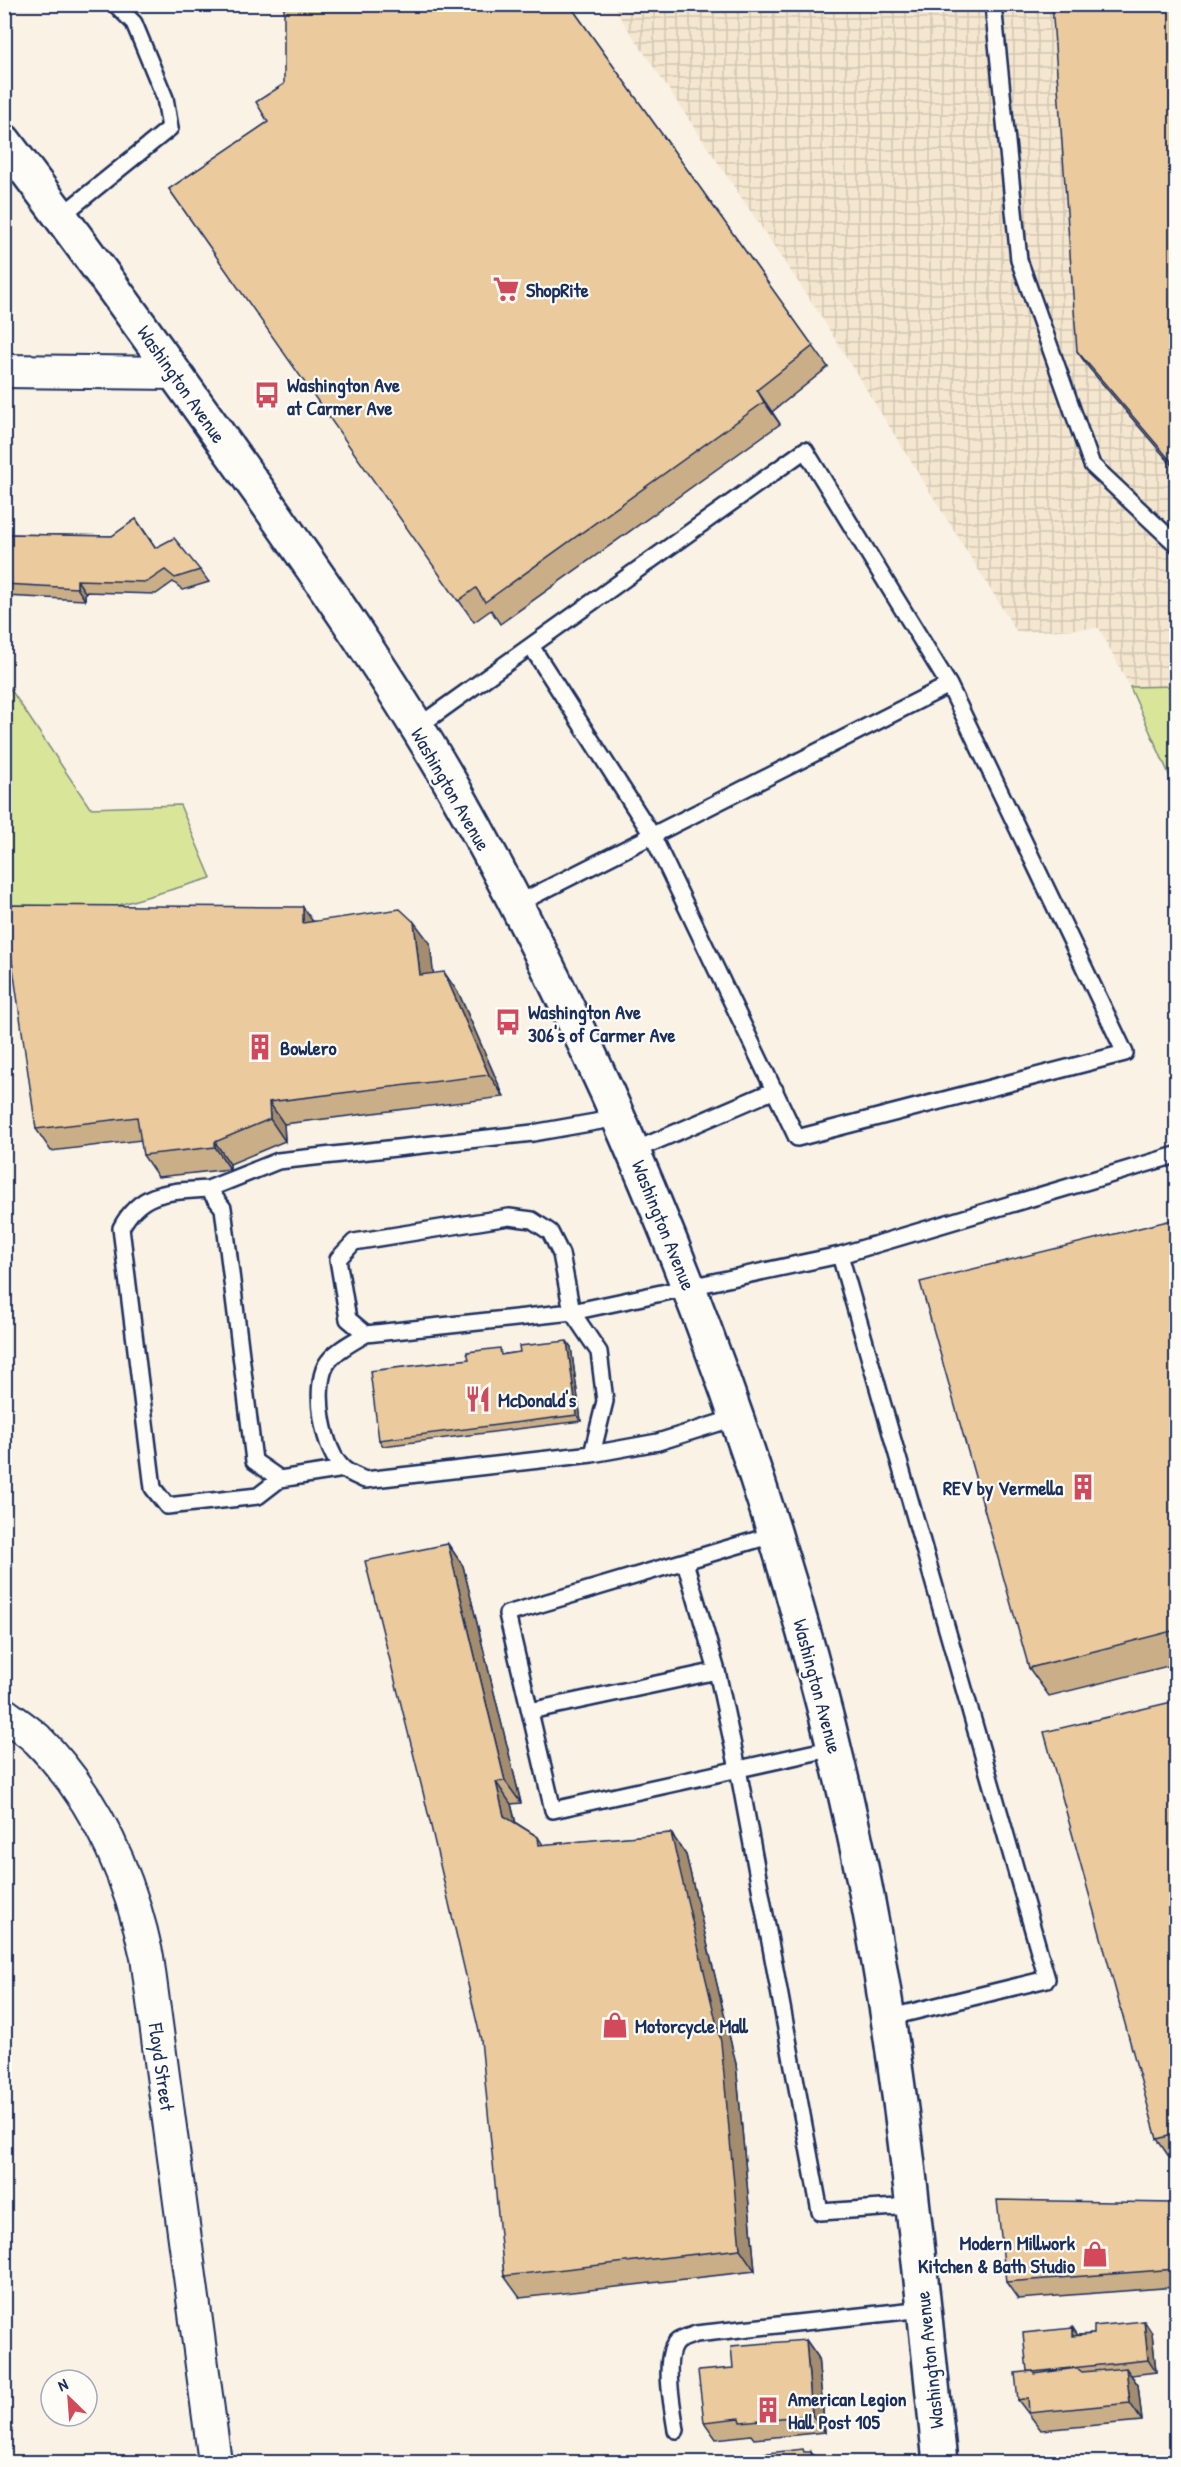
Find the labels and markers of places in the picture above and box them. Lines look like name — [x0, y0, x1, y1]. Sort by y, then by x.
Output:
supermarket icon: ShopRite — [491, 274, 521, 304]
place label: ShopRite — [526, 276, 589, 304]
place label: Washington Ave at Carmer Ave — [287, 371, 400, 421]
bus stop icon: Washington Ave at Carmer Ave — [252, 380, 282, 410]
place label: Washington Ave 306's of Carmer Ave — [528, 998, 675, 1048]
bus stop icon: Washington Ave 306's of Carmer Ave — [493, 1007, 523, 1037]
building icon: Bowlero — [245, 1032, 275, 1062]
place label: Bowlero — [280, 1034, 337, 1061]
restaurant icon: McDonald's — [463, 1384, 493, 1414]
place label: McDonald's — [498, 1386, 576, 1413]
building icon: REV by Vermella — [1068, 1472, 1098, 1502]
place label: REV by Vermella — [943, 1474, 1063, 1502]
shop icon: Motorcycle Mall — [600, 2010, 630, 2040]
place label: Motorcycle Mall — [635, 2012, 749, 2040]
place label: Modern Millwork Kitchen & Bath Studio — [918, 2229, 1076, 2279]
shop icon: Modern Millwork Kitchen & Bath Studio — [1080, 2239, 1110, 2269]
place label: American Legion Hall Post 105 — [788, 2385, 907, 2435]
building icon: American Legion Hall Post 105 — [753, 2395, 783, 2425]

